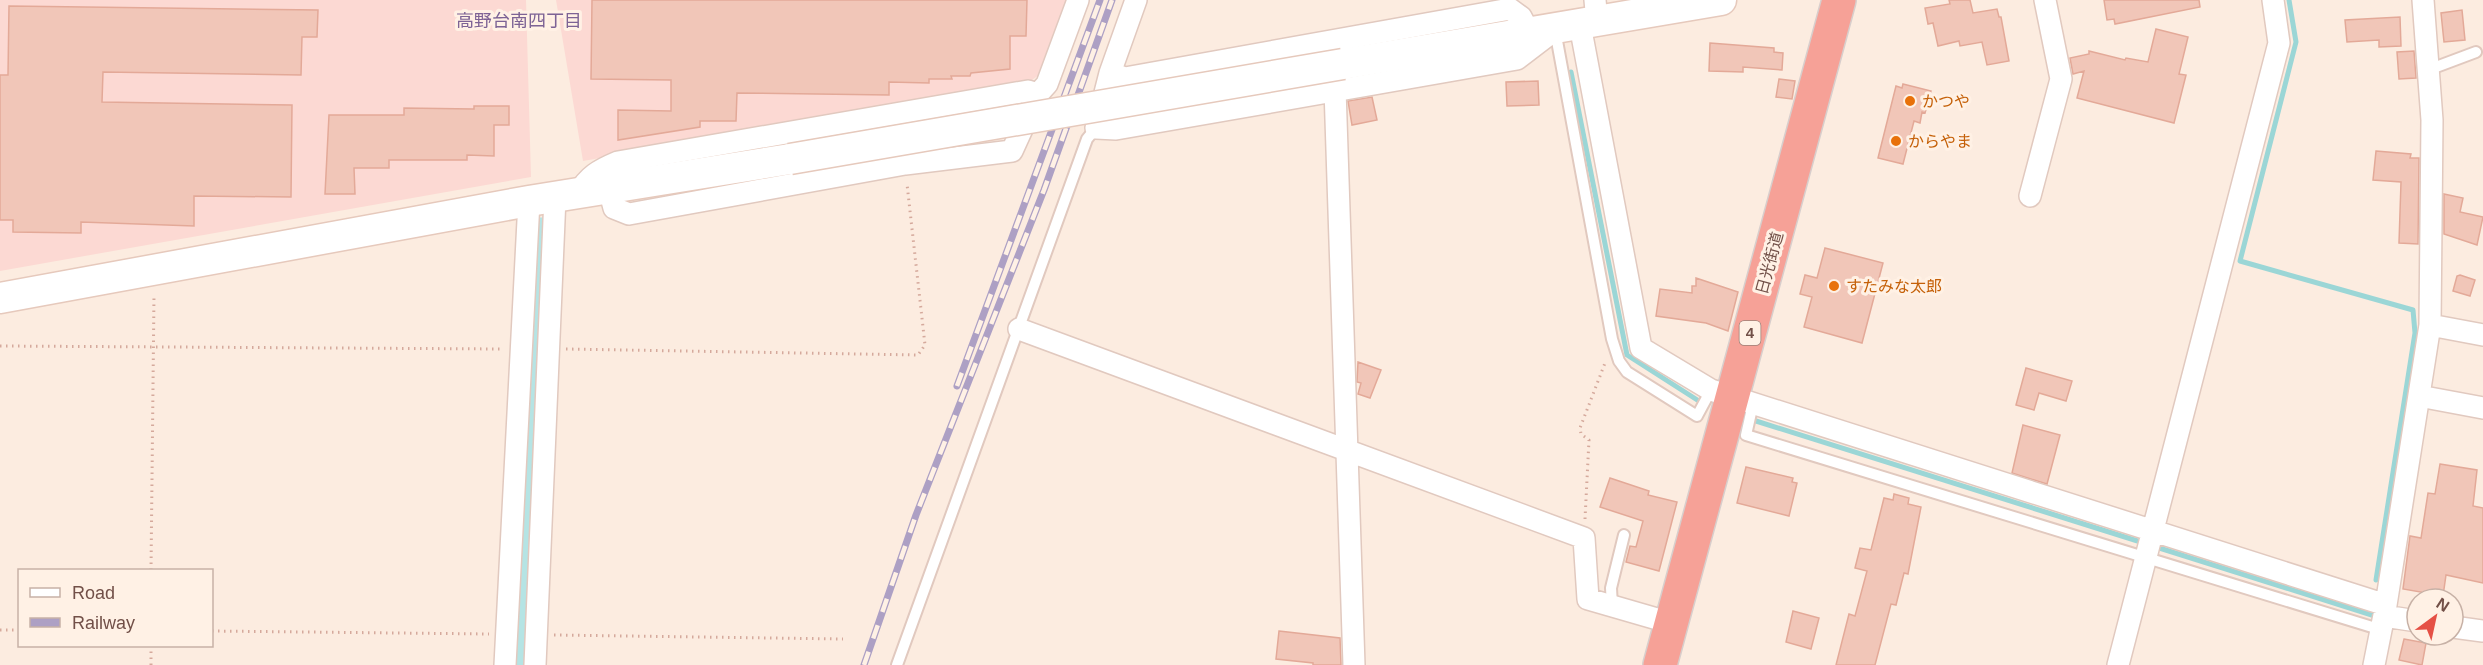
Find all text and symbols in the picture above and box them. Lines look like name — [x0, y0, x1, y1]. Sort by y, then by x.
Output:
district label: 高野台南四丁目 — [456, 11, 582, 31]
place label: かつや — [1922, 93, 1970, 110]
marker: かつや — [1903, 94, 1917, 108]
place label: からやま — [1908, 133, 1972, 150]
marker: からやま — [1889, 134, 1903, 148]
street label: 日光街道 — [1753, 230, 1786, 296]
place label: すたみな太郎 — [1846, 278, 1942, 295]
marker: すたみな太郎 — [1827, 279, 1841, 293]
road number: 4 — [1740, 321, 1760, 345]
legend — [18, 569, 213, 647]
text: Road — [72, 583, 115, 603]
north arrow — [2405, 587, 2465, 647]
text: N — [2433, 595, 2452, 615]
text: Railway — [72, 613, 135, 633]

